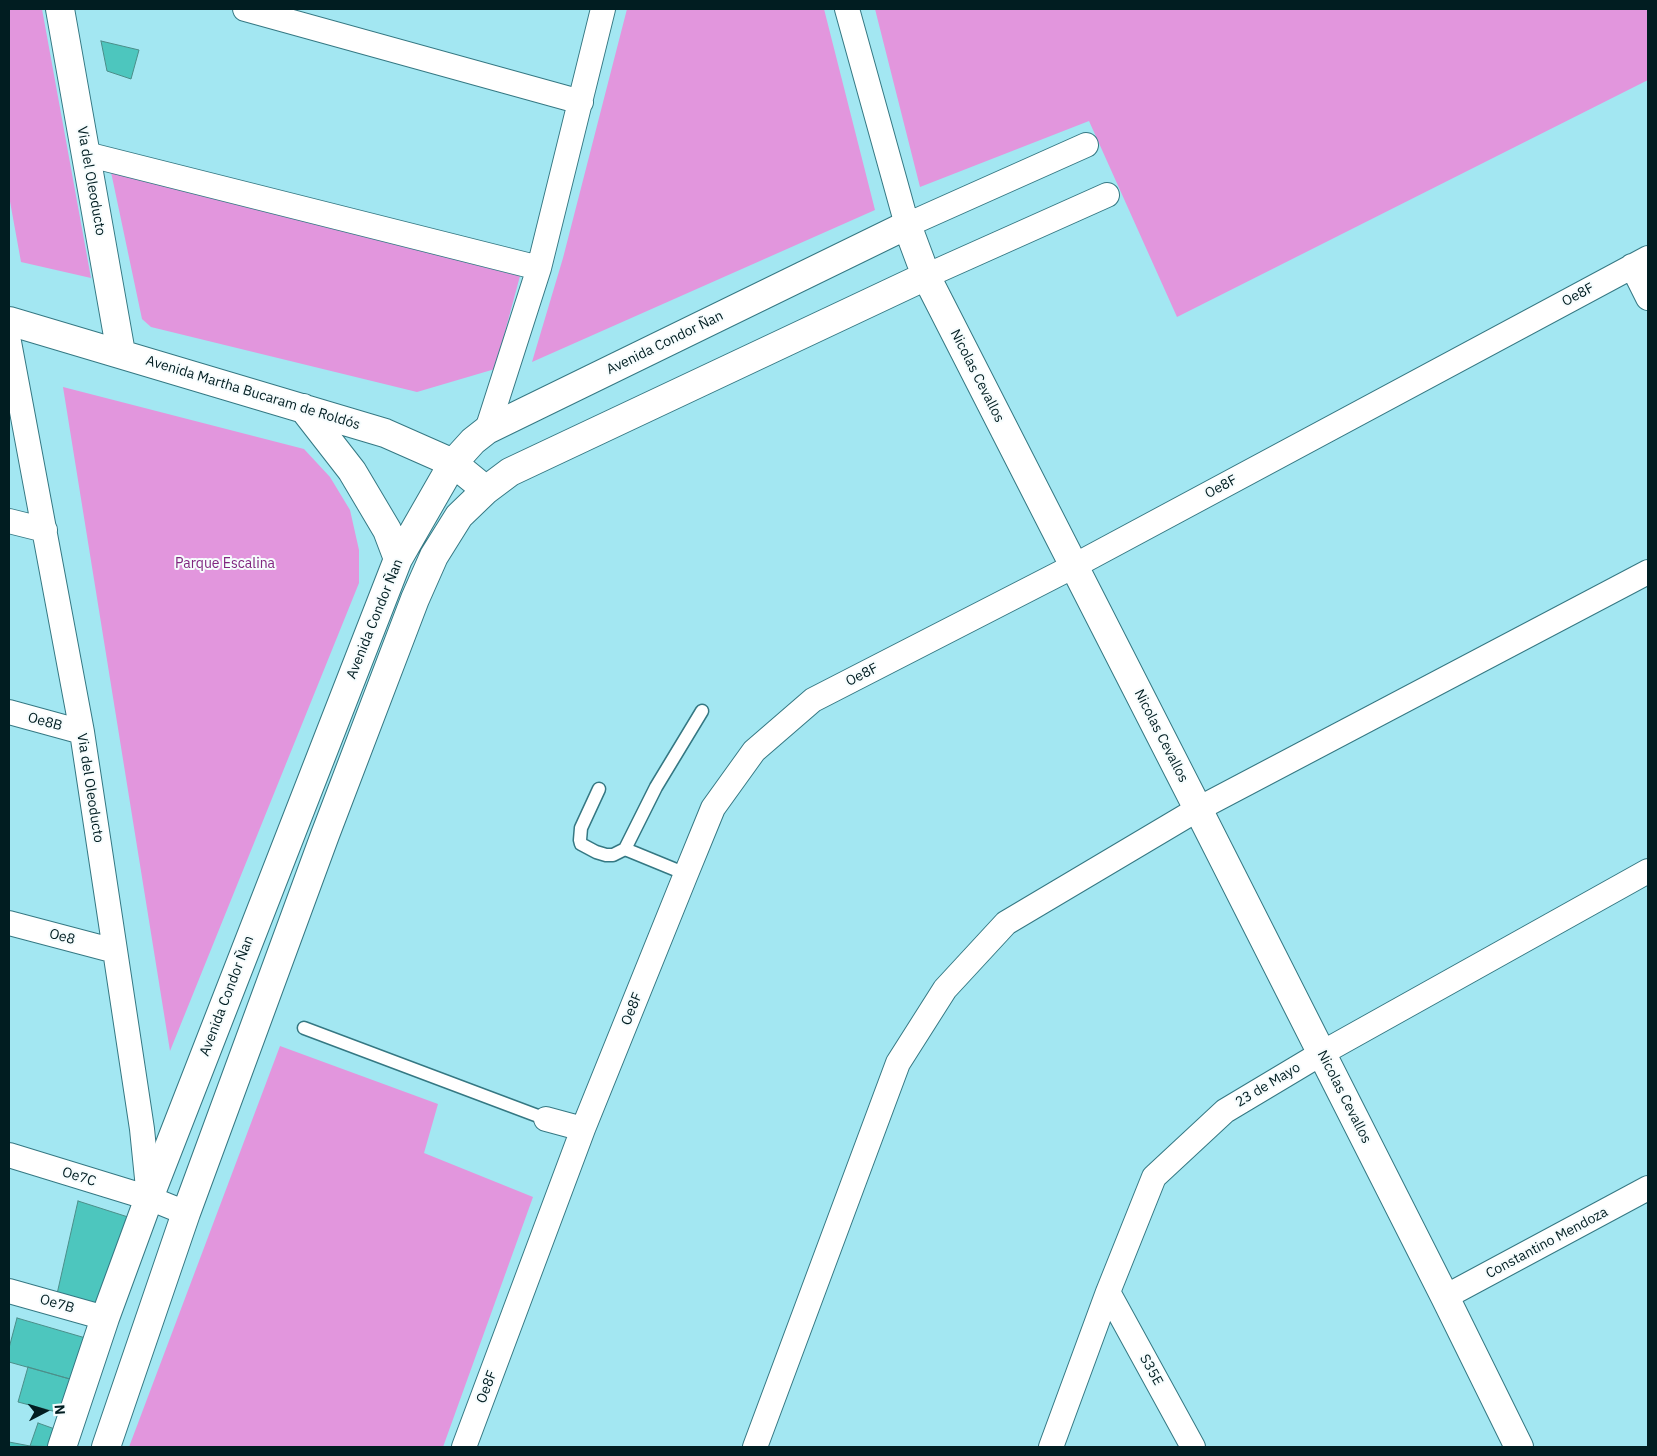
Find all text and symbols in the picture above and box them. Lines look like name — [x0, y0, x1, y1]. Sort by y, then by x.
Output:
street label: Via del Oleoducto — [73, 125, 109, 237]
street label: Oe8F — [1559, 280, 1597, 310]
street label: Avenida Condor Ñan — [604, 307, 726, 379]
street label: Nicolas Cevallos — [946, 327, 1008, 425]
street label: Avenida Martha Bucaram de Roldós — [144, 352, 362, 434]
street label: Oe8F — [1202, 472, 1240, 502]
park label: Parque Escalina — [175, 556, 275, 572]
street label: Avenida Condor Ñan — [343, 557, 407, 681]
street label: Oe8F — [843, 660, 881, 690]
street label: Nicolas Cevallos — [1130, 687, 1192, 785]
street label: Oe8B — [26, 709, 64, 735]
street label: Via del Oleoducto — [73, 732, 107, 844]
street label: Oe8 — [47, 926, 77, 948]
street label: Avenida Condor Ñan — [196, 933, 258, 1059]
street label: Oe8F — [618, 990, 646, 1028]
street label: Nicolas Cevallos — [1313, 1048, 1375, 1146]
street label: 23 de Mayo — [1232, 1059, 1304, 1111]
street label: Oe7C — [60, 1164, 98, 1190]
street label: Constantino Mendoza — [1483, 1204, 1611, 1282]
street label: Oe7B — [38, 1291, 76, 1317]
street label: S35E — [1136, 1351, 1166, 1389]
street label: Oe8F — [473, 1368, 501, 1406]
north arrow — [20, 1386, 70, 1436]
text: N — [51, 1404, 69, 1416]

